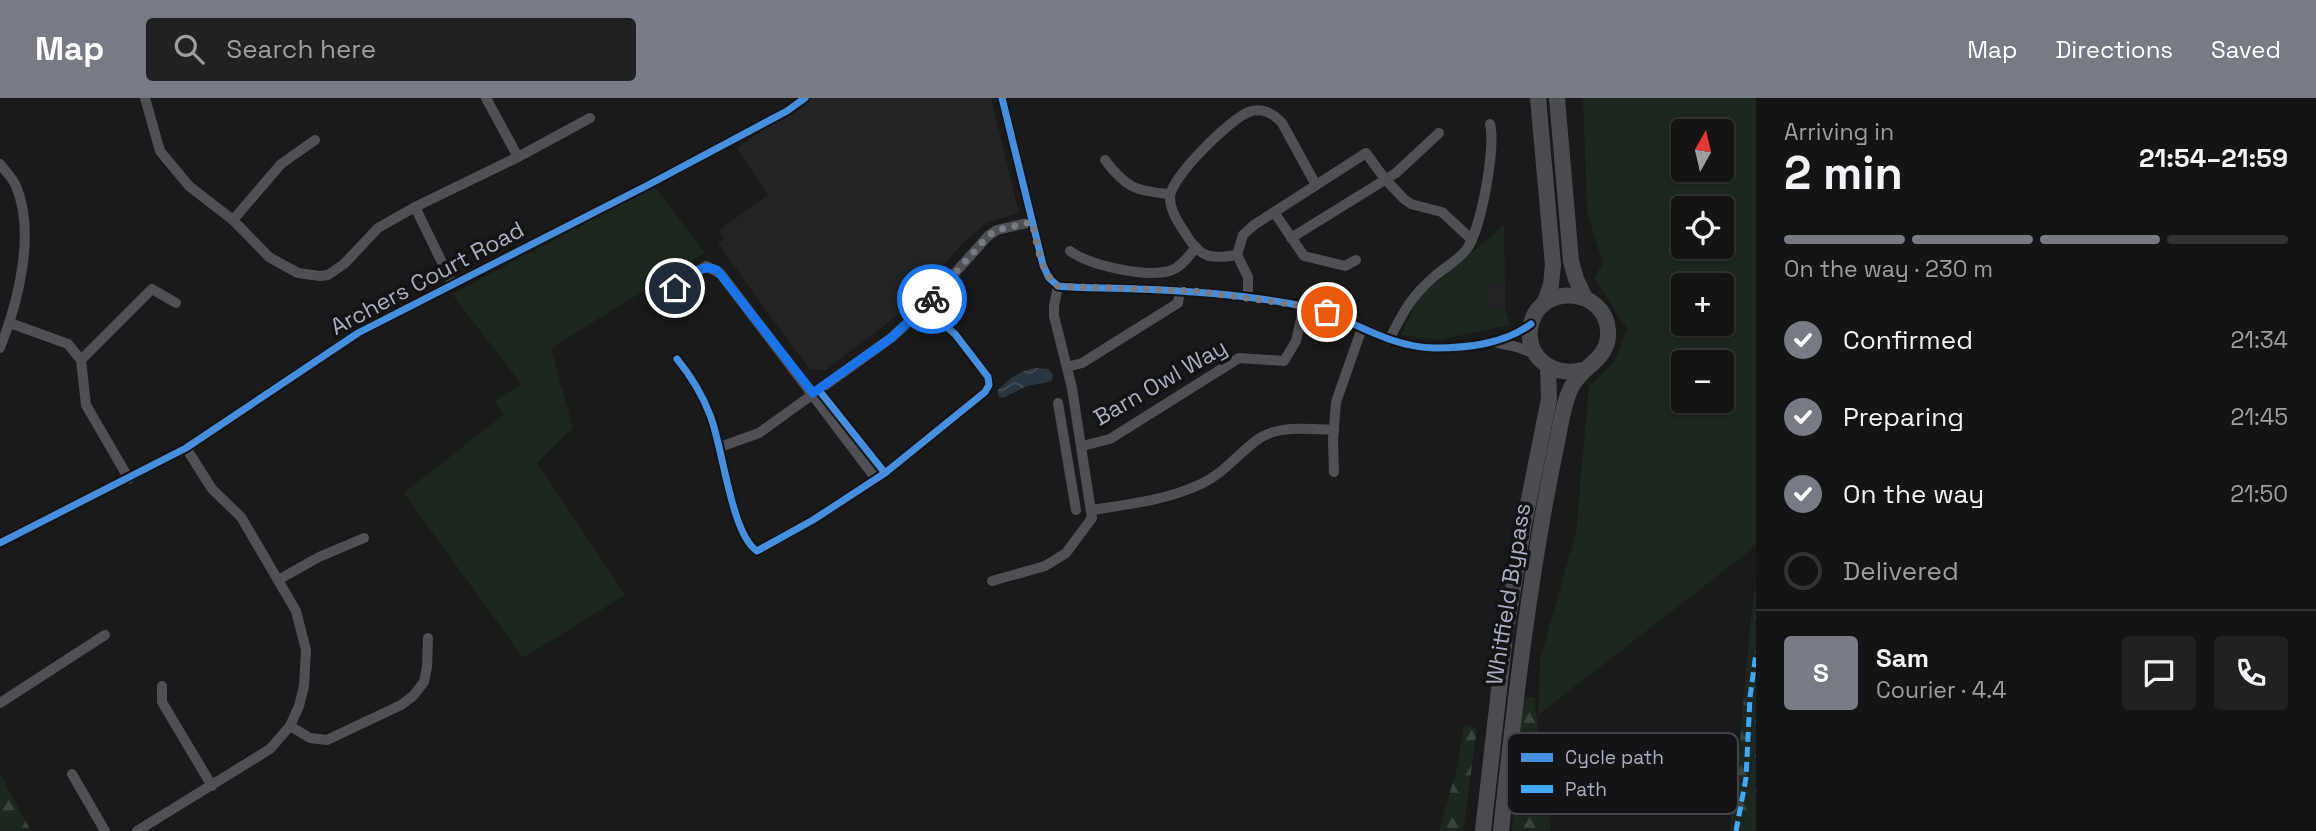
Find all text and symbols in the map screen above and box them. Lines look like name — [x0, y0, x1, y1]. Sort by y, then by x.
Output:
search box — [146, 18, 636, 81]
text: Map — [35, 28, 104, 70]
icon: search — [170, 30, 208, 68]
text: Search here — [226, 32, 376, 66]
text: Map — [1967, 34, 2017, 65]
text: Directions — [2055, 34, 2173, 65]
text: Saved — [2211, 34, 2281, 65]
text: Arriving in — [1784, 117, 1894, 147]
north arrow — [1671, 119, 1734, 182]
map controls — [1671, 119, 1734, 413]
text: 21:54–21:59 — [2139, 141, 2288, 175]
text: 2 min — [1784, 144, 1903, 202]
button: locate — [1671, 196, 1734, 259]
street label: Archers Court Road — [325, 214, 529, 342]
text: On the way · 230 m — [1784, 254, 1993, 284]
pin — [645, 258, 705, 318]
courier — [897, 264, 967, 334]
icon: home — [656, 269, 694, 307]
button: + — [1671, 273, 1734, 336]
icon: bike — [913, 280, 951, 318]
pin — [1297, 282, 1357, 342]
icon: bag — [1308, 293, 1346, 331]
icon: check — [1784, 321, 1822, 359]
text: Confirmed — [1843, 323, 1973, 357]
text: 21:34 — [2230, 325, 2288, 355]
street label: Barn Owl Way — [1088, 332, 1232, 432]
button: − — [1671, 350, 1734, 413]
icon: check — [1784, 398, 1822, 436]
text: Preparing — [1843, 400, 1964, 434]
text: 21:45 — [2231, 402, 2288, 432]
icon: check — [1784, 475, 1822, 513]
text: On the way — [1843, 477, 1984, 511]
text: 21:50 — [2230, 479, 2288, 509]
street label: Whitfield Bypass — [1479, 501, 1537, 687]
text: Delivered — [1843, 554, 1959, 588]
button: chat — [2122, 636, 2196, 710]
button: phone — [2214, 636, 2288, 710]
text: Sam — [1876, 641, 1929, 675]
text: S — [1813, 656, 1829, 690]
text: Courier · 4.4 — [1876, 675, 2006, 705]
legend — [1507, 733, 1738, 814]
text: Cycle path — [1565, 745, 1664, 770]
text: Path — [1565, 777, 1607, 802]

